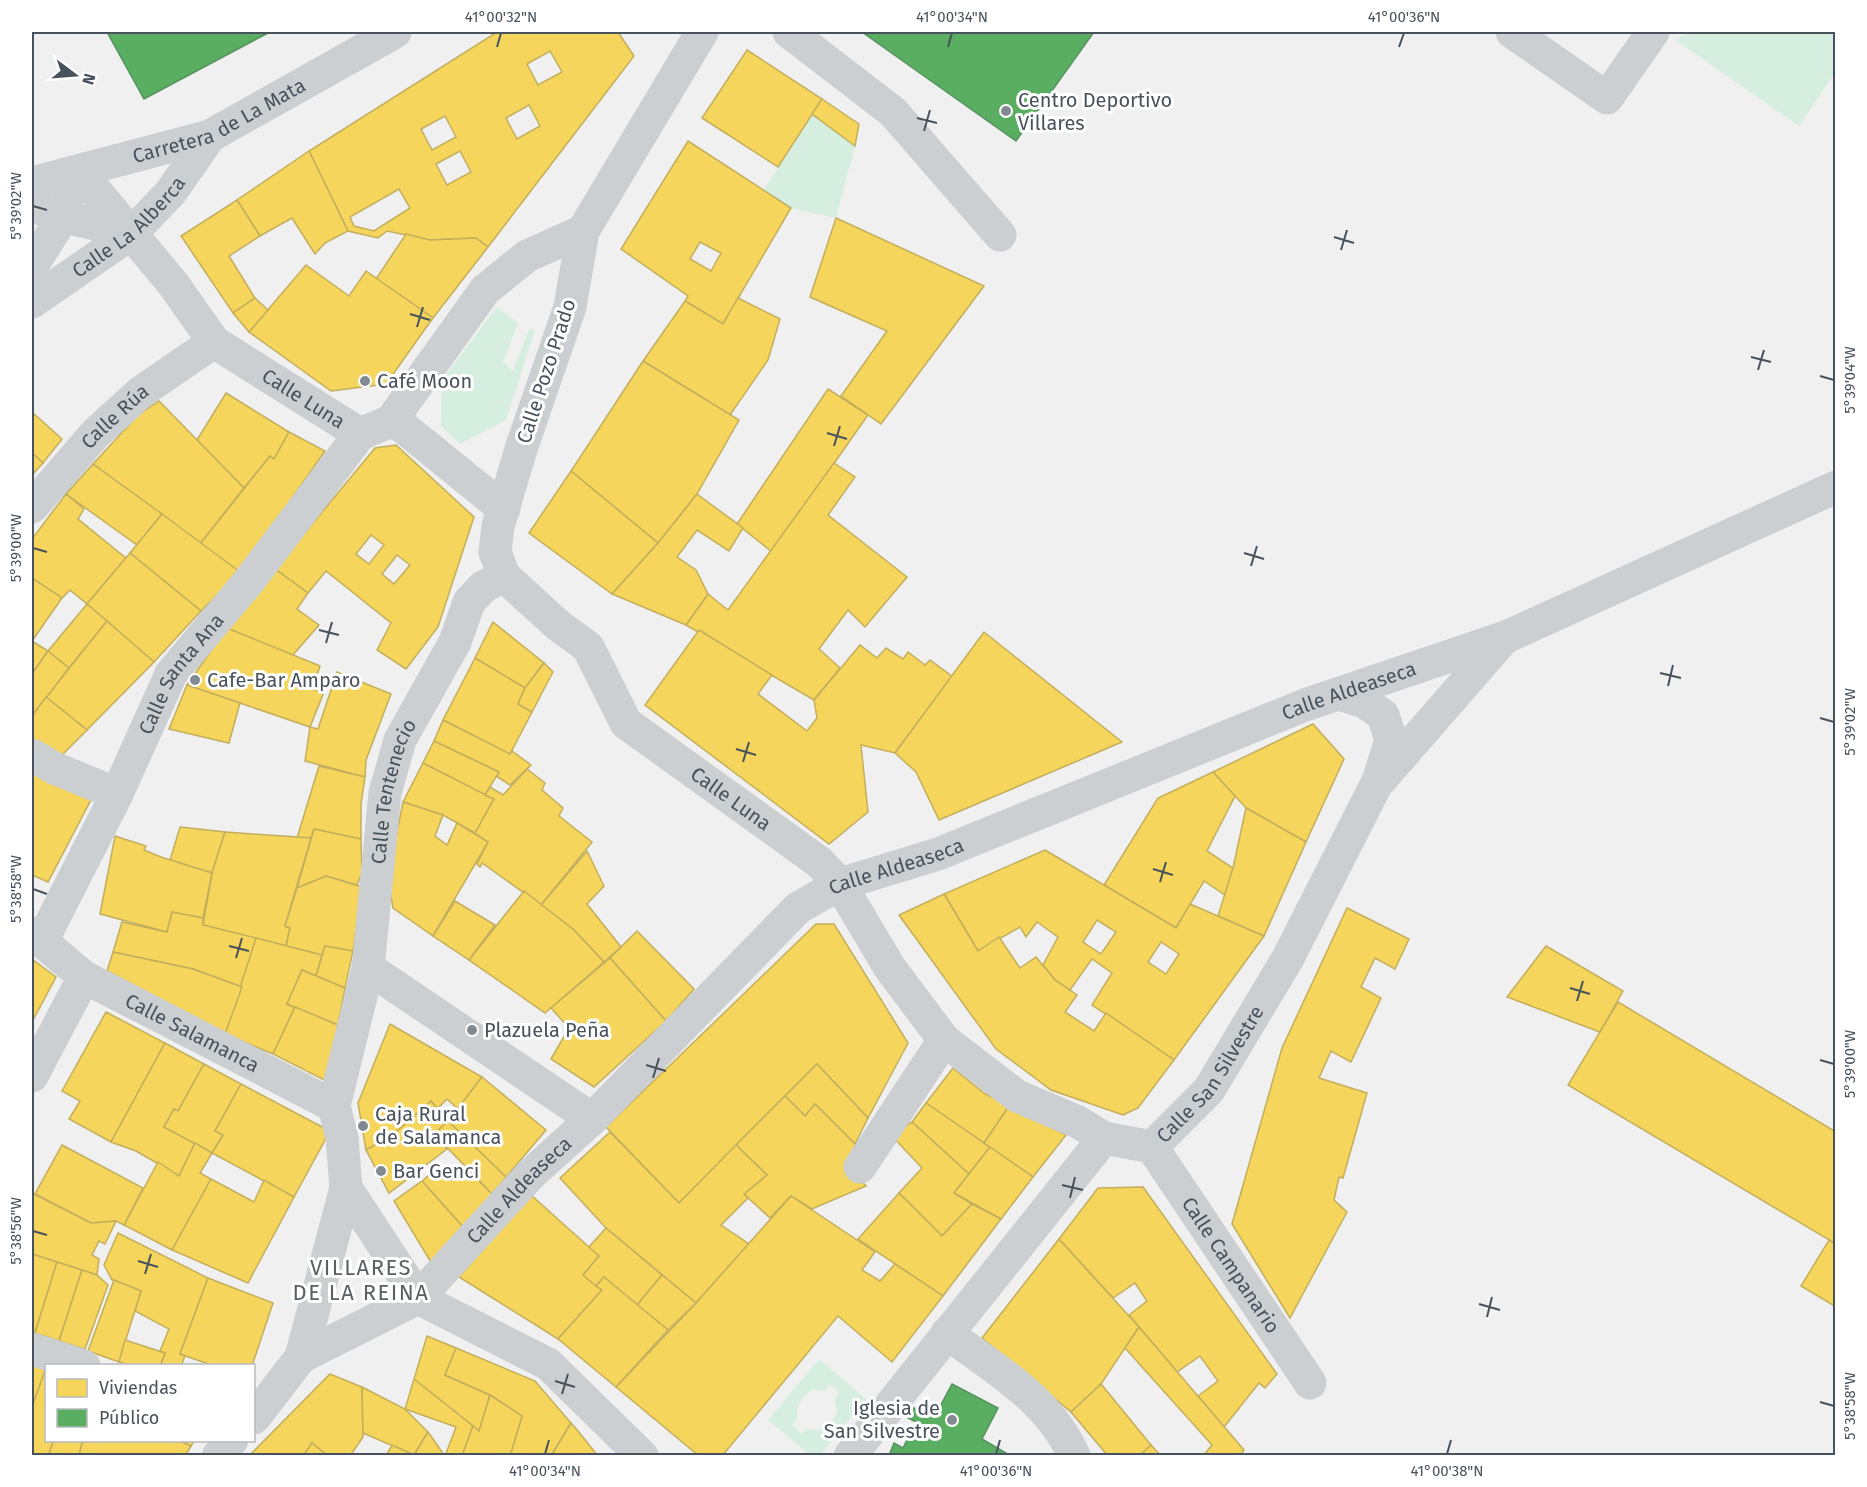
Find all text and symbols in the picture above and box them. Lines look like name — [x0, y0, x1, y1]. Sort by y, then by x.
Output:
text: 41°00'32"N — [465, 8, 537, 26]
text: 41°00'34"N — [916, 8, 988, 26]
text: 41°00'36"N — [1368, 8, 1440, 26]
north arrow — [45, 45, 105, 105]
text: N — [78, 71, 100, 87]
street label: Carretera de La Mata — [130, 73, 310, 168]
place label: Centro Deportivo Villares — [1018, 88, 1172, 135]
marker: Centro Deportivo Villares — [999, 104, 1013, 118]
text: 5°39'02"W — [7, 172, 25, 240]
street label: Calle La Alberca — [68, 172, 190, 283]
street label: Calle Pozo Prado — [511, 296, 581, 446]
text: 5°39'04"W — [1841, 346, 1859, 414]
street label: Calle Luna — [258, 363, 350, 434]
place label: Café Moon — [377, 369, 472, 393]
marker: Café Moon — [358, 374, 372, 388]
street label: Calle Rúa — [76, 378, 153, 454]
text: 5°39'00"W — [7, 513, 25, 582]
street label: Calle Santa Ana — [133, 608, 229, 738]
street label: Calle Aldeaseca — [1278, 656, 1419, 725]
place label: Cafe-Bar Amparo — [207, 668, 360, 692]
marker: Cafe-Bar Amparo — [188, 673, 202, 687]
text: 5°39'02"W — [1841, 688, 1859, 756]
street label: Calle Tentenecio — [366, 715, 421, 865]
street label: Calle Luna — [686, 762, 776, 836]
street label: Calle Aldeaseca — [824, 833, 967, 900]
text: 5°38'58"W — [7, 854, 25, 923]
street label: Calle Salamanca — [121, 988, 264, 1077]
street label: Calle San Silvestre — [1151, 1001, 1269, 1148]
place label: Plazuela Peña — [484, 1018, 610, 1042]
marker: Plazuela Peña — [465, 1023, 479, 1037]
text: 5°39'00"W — [1841, 1029, 1859, 1098]
place label: Caja Rural de Salamanca — [375, 1102, 501, 1149]
marker: Caja Rural de Salamanca — [356, 1119, 370, 1133]
street label: Calle Aldeaseca — [461, 1131, 577, 1249]
place label: Bar Genci — [393, 1159, 480, 1183]
marker: Bar Genci — [374, 1164, 388, 1178]
street label: Calle Campanario — [1177, 1192, 1285, 1338]
text: 5°38'56"W — [7, 1197, 25, 1265]
district label: VILLARES DE LA REINA — [293, 1254, 429, 1306]
legend — [45, 1364, 255, 1442]
text: 5°38'58"W — [1841, 1371, 1859, 1440]
text: Viviendas — [99, 1377, 177, 1399]
place label: Iglesia de San Silvestre — [824, 1396, 940, 1443]
text: Público — [99, 1407, 159, 1429]
marker: Iglesia de San Silvestre — [945, 1413, 959, 1427]
text: 41°00'34"N — [509, 1462, 581, 1480]
text: 41°00'36"N — [960, 1462, 1032, 1480]
text: 41°00'38"N — [1410, 1462, 1484, 1480]

